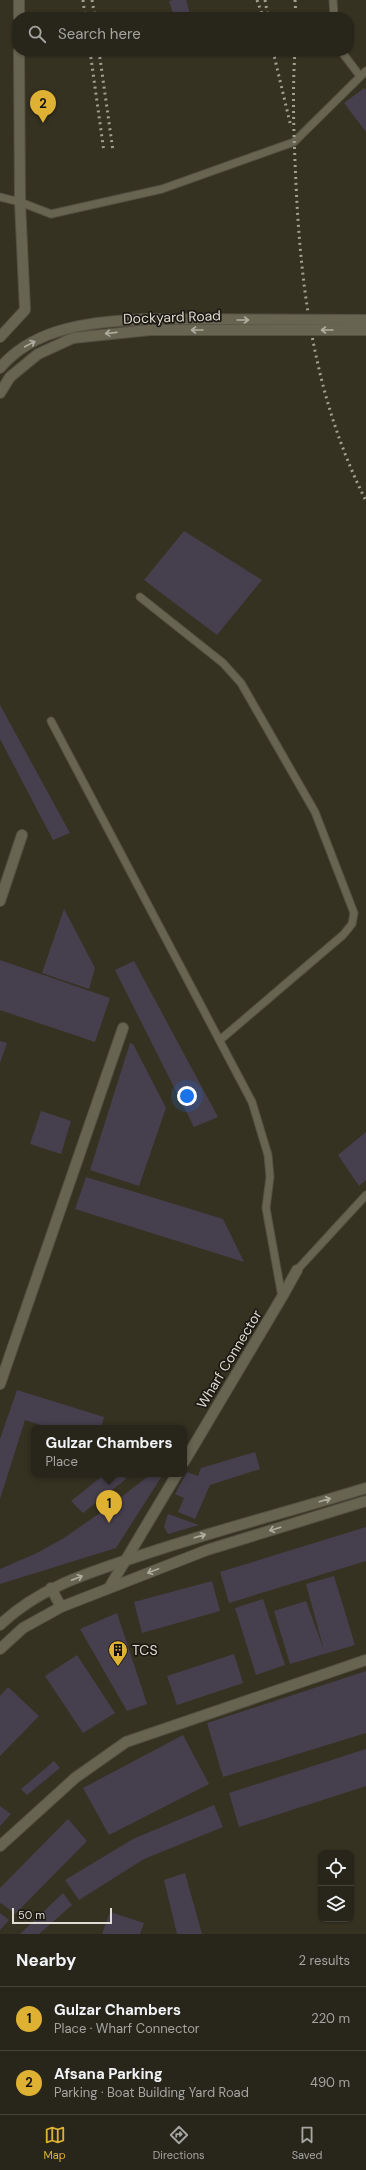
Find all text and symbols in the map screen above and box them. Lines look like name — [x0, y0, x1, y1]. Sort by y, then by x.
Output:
search box — [12, 12, 354, 56]
icon: search — [26, 23, 48, 45]
text: Search here — [58, 24, 141, 44]
pin: 2 — [30, 90, 56, 123]
street label: Dockyard Road — [123, 306, 221, 328]
one-way arrow — [236, 316, 249, 324]
one-way arrow — [191, 326, 204, 334]
one-way arrow — [321, 326, 334, 334]
one-way arrow — [105, 330, 118, 337]
one-way arrow — [24, 339, 36, 347]
your location — [177, 1086, 197, 1106]
street label: Wharf Connector — [192, 1306, 266, 1412]
popup — [31, 1425, 187, 1477]
text: Gulzar Chambers — [46, 1433, 172, 1453]
text: Place — [46, 1453, 78, 1470]
pin: 1 — [96, 1490, 122, 1523]
one-way arrow — [318, 1496, 331, 1503]
one-way arrow — [269, 1526, 282, 1533]
one-way arrow — [193, 1532, 206, 1539]
one-way arrow — [147, 1568, 159, 1576]
one-way arrow — [71, 1574, 83, 1582]
building icon: TCS — [107, 1639, 129, 1667]
place label: TCS — [132, 1641, 158, 1659]
map controls — [318, 1850, 354, 1922]
button: locate — [318, 1850, 354, 1886]
button: layers — [318, 1886, 354, 1922]
scale bar — [12, 1906, 112, 1925]
text: 50 m — [18, 1908, 45, 1922]
text: Nearby — [16, 1949, 76, 1971]
text: 2 results — [299, 1952, 350, 1969]
text: Gulzar Chambers — [54, 2000, 181, 2020]
text: 1 — [27, 2010, 31, 2027]
text: 220 m — [311, 2010, 350, 2027]
text: Place · Wharf Connector — [54, 2020, 200, 2037]
text: Afsana Parking — [54, 2064, 163, 2084]
text: 2 — [25, 2074, 33, 2091]
text: 490 m — [310, 2074, 350, 2091]
text: Parking · Boat Building Yard Road — [54, 2084, 249, 2101]
tab: Map — [44, 2124, 66, 2162]
tab: Directions — [153, 2124, 205, 2162]
tab: Saved — [292, 2124, 322, 2162]

